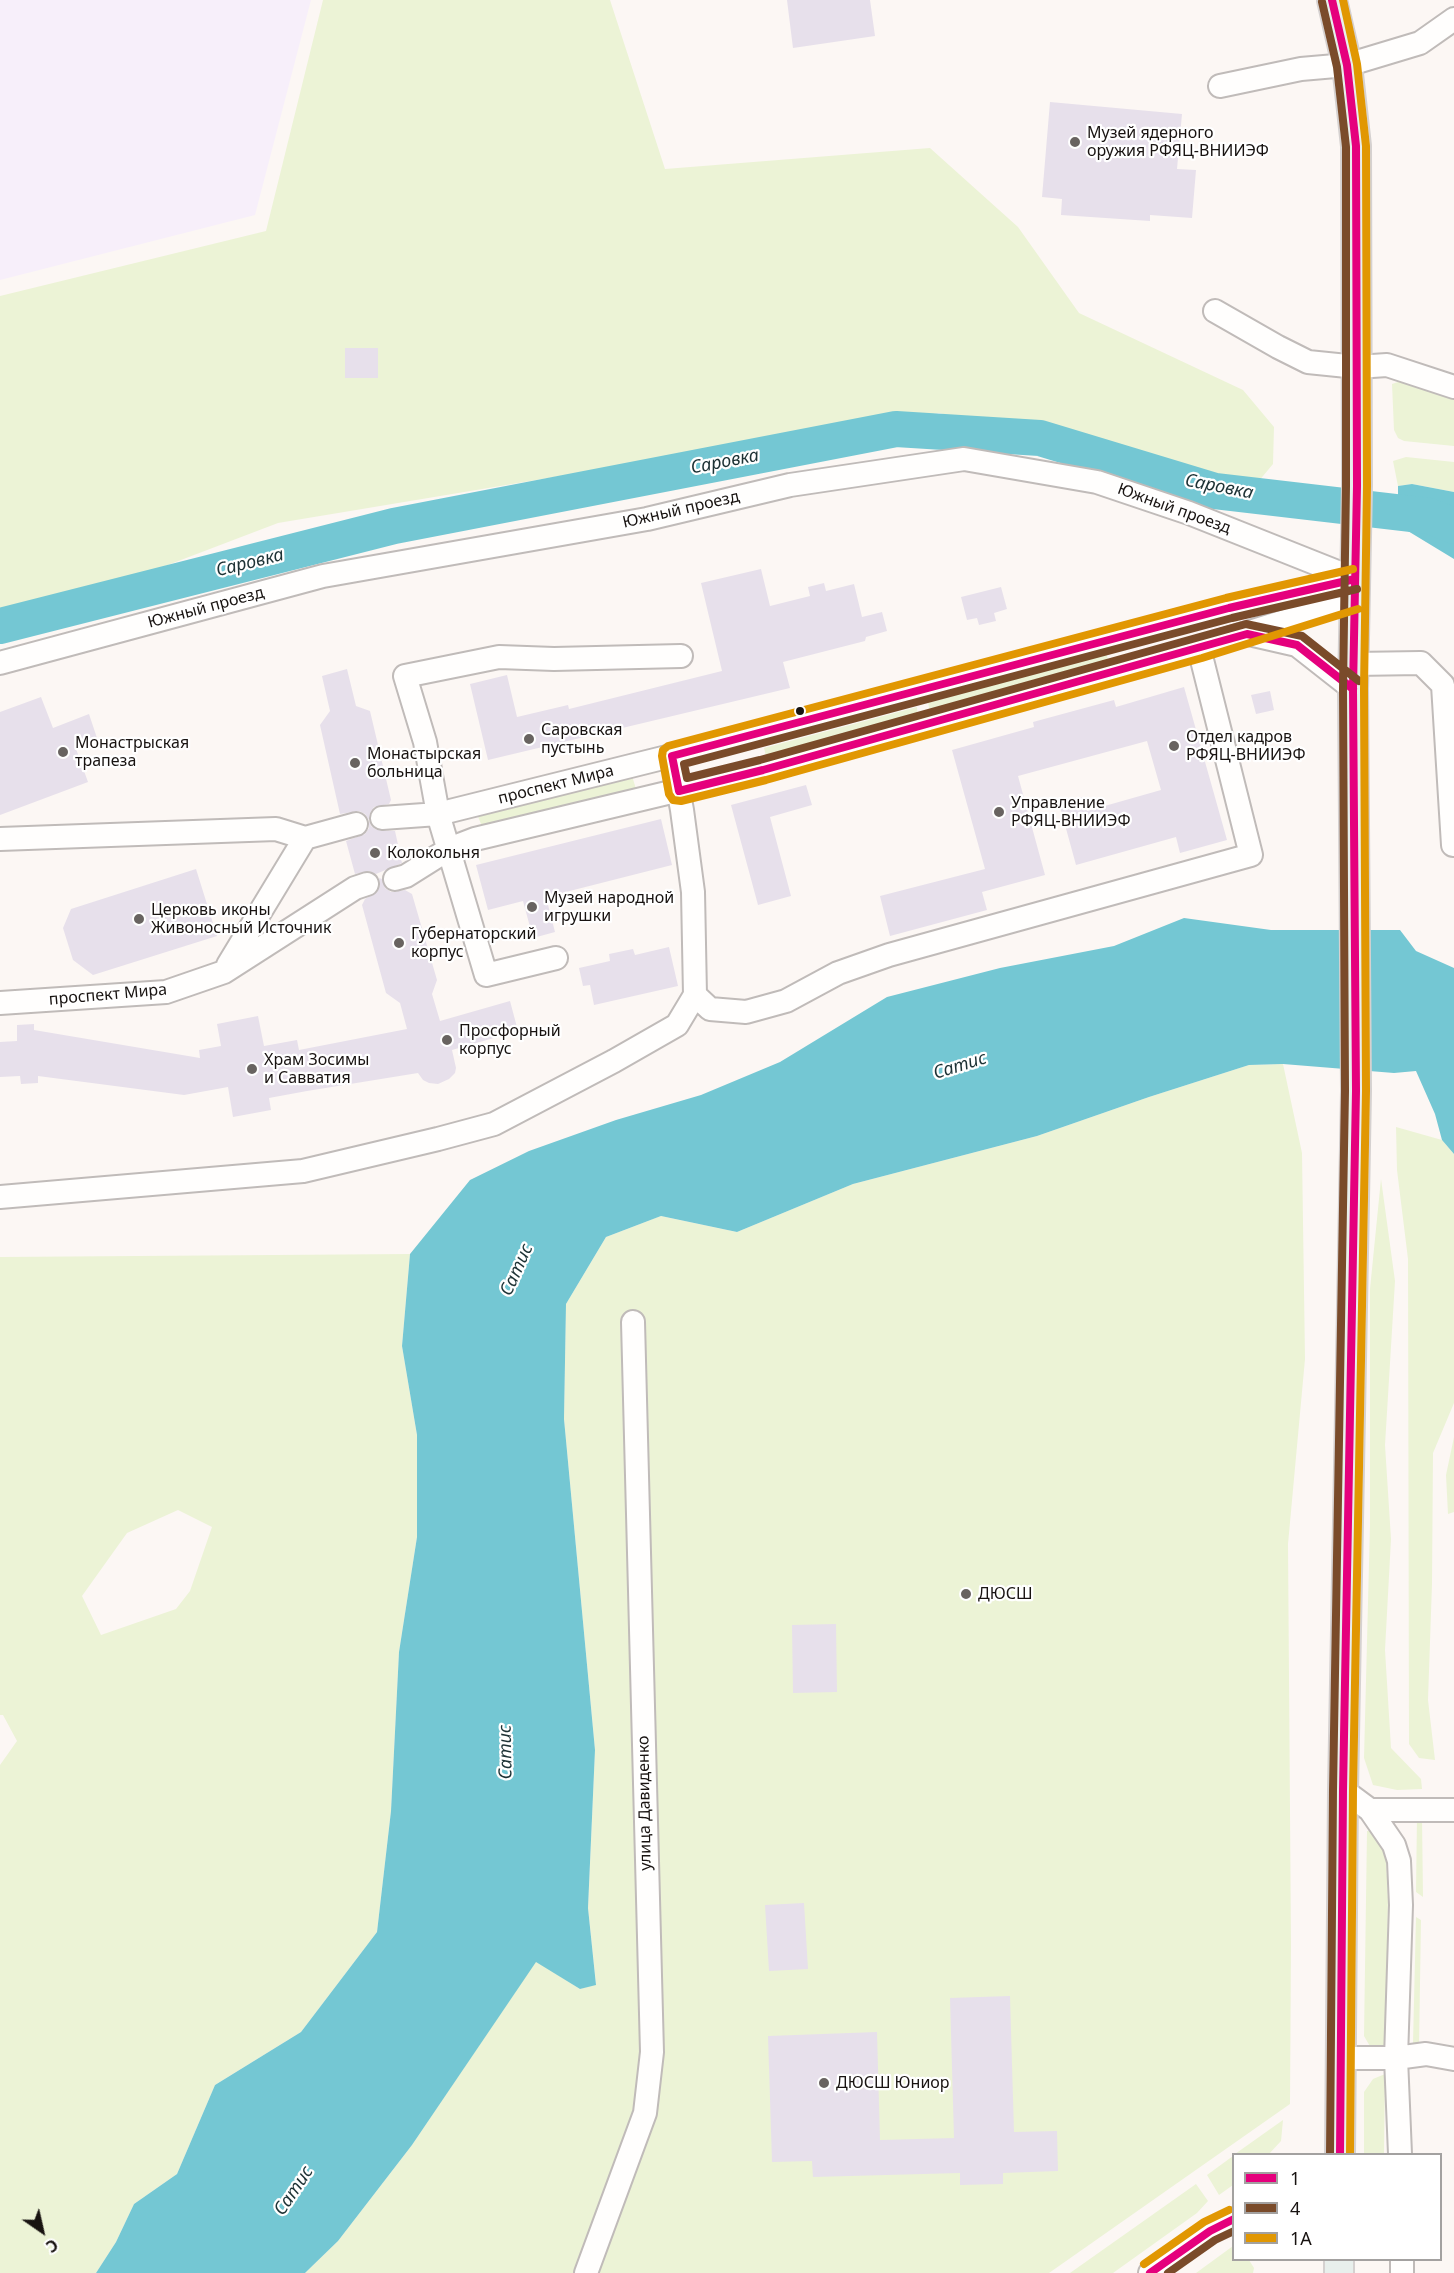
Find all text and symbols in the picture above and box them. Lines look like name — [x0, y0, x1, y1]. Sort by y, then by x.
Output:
place label: Музей ядерного оружия РФЯЦ-ВНИИЭФ — [1087, 123, 1269, 161]
marker: Музей ядерного оружия РФЯЦ-ВНИИЭФ — [1068, 135, 1082, 149]
water label: Саровка — [689, 445, 761, 479]
water label: Саровка — [1183, 470, 1255, 504]
street label: Южный проезд — [1115, 480, 1233, 538]
street label: Южный проезд — [621, 487, 741, 533]
water label: Саровка — [214, 544, 286, 582]
street label: Южный проезд — [146, 583, 266, 633]
unlabelled marker — [794, 705, 806, 717]
place label: Саровская пустынь — [541, 720, 623, 758]
place label: Отдел кадров РФЯЦ-ВНИИЭФ — [1186, 727, 1306, 765]
marker: Саровская пустынь — [522, 732, 536, 746]
place label: Монастрыская трапеза — [75, 733, 189, 771]
marker: Отдел кадров РФЯЦ-ВНИИЭФ — [1167, 739, 1181, 753]
place label: Монастырская больница — [367, 744, 481, 782]
marker: Монастрыская трапеза — [56, 745, 70, 759]
marker: Монастырская больница — [348, 756, 362, 770]
street label: проспект Мира — [496, 761, 616, 809]
place label: Управление РФЯЦ-ВНИИЭФ — [1011, 793, 1131, 831]
marker: Управление РФЯЦ-ВНИИЭФ — [992, 805, 1006, 819]
place label: Колокольня — [387, 843, 480, 863]
marker: Колокольня — [368, 846, 382, 860]
place label: Музей народной игрушки — [544, 888, 674, 926]
place label: Церковь иконы Живоносный Источник — [151, 900, 332, 938]
marker: Музей народной игрушки — [525, 900, 539, 914]
marker: Церковь иконы Живоносный Источник — [132, 912, 146, 926]
place label: Губернаторский корпус — [411, 924, 536, 962]
marker: Губернаторский корпус — [392, 936, 406, 950]
street label: проспект Мира — [48, 980, 168, 1010]
place label: Просфорный корпус — [459, 1021, 561, 1059]
marker: Просфорный корпус — [440, 1033, 454, 1047]
water label: Сатис — [931, 1048, 989, 1084]
place label: Храм Зосимы и Савватия — [264, 1050, 369, 1088]
marker: Храм Зосимы и Савватия — [245, 1062, 259, 1076]
water label: Сатис — [496, 1241, 538, 1299]
place label: ДЮСШ — [978, 1584, 1032, 1604]
marker: ДЮСШ — [959, 1587, 973, 1601]
water label: Сатис — [495, 1725, 517, 1779]
street label: улица Давиденко — [634, 1735, 656, 1871]
place label: ДЮСШ Юниор — [836, 2073, 950, 2093]
marker: ДЮСШ Юниор — [817, 2076, 831, 2090]
legend — [1232, 2153, 1442, 2261]
water label: Сатис — [270, 2162, 318, 2220]
text: 1 — [1290, 2166, 1300, 2190]
text: 4 — [1290, 2196, 1300, 2220]
north arrow — [12, 2201, 72, 2261]
text: 1А — [1290, 2226, 1312, 2250]
text: С — [42, 2234, 63, 2258]

